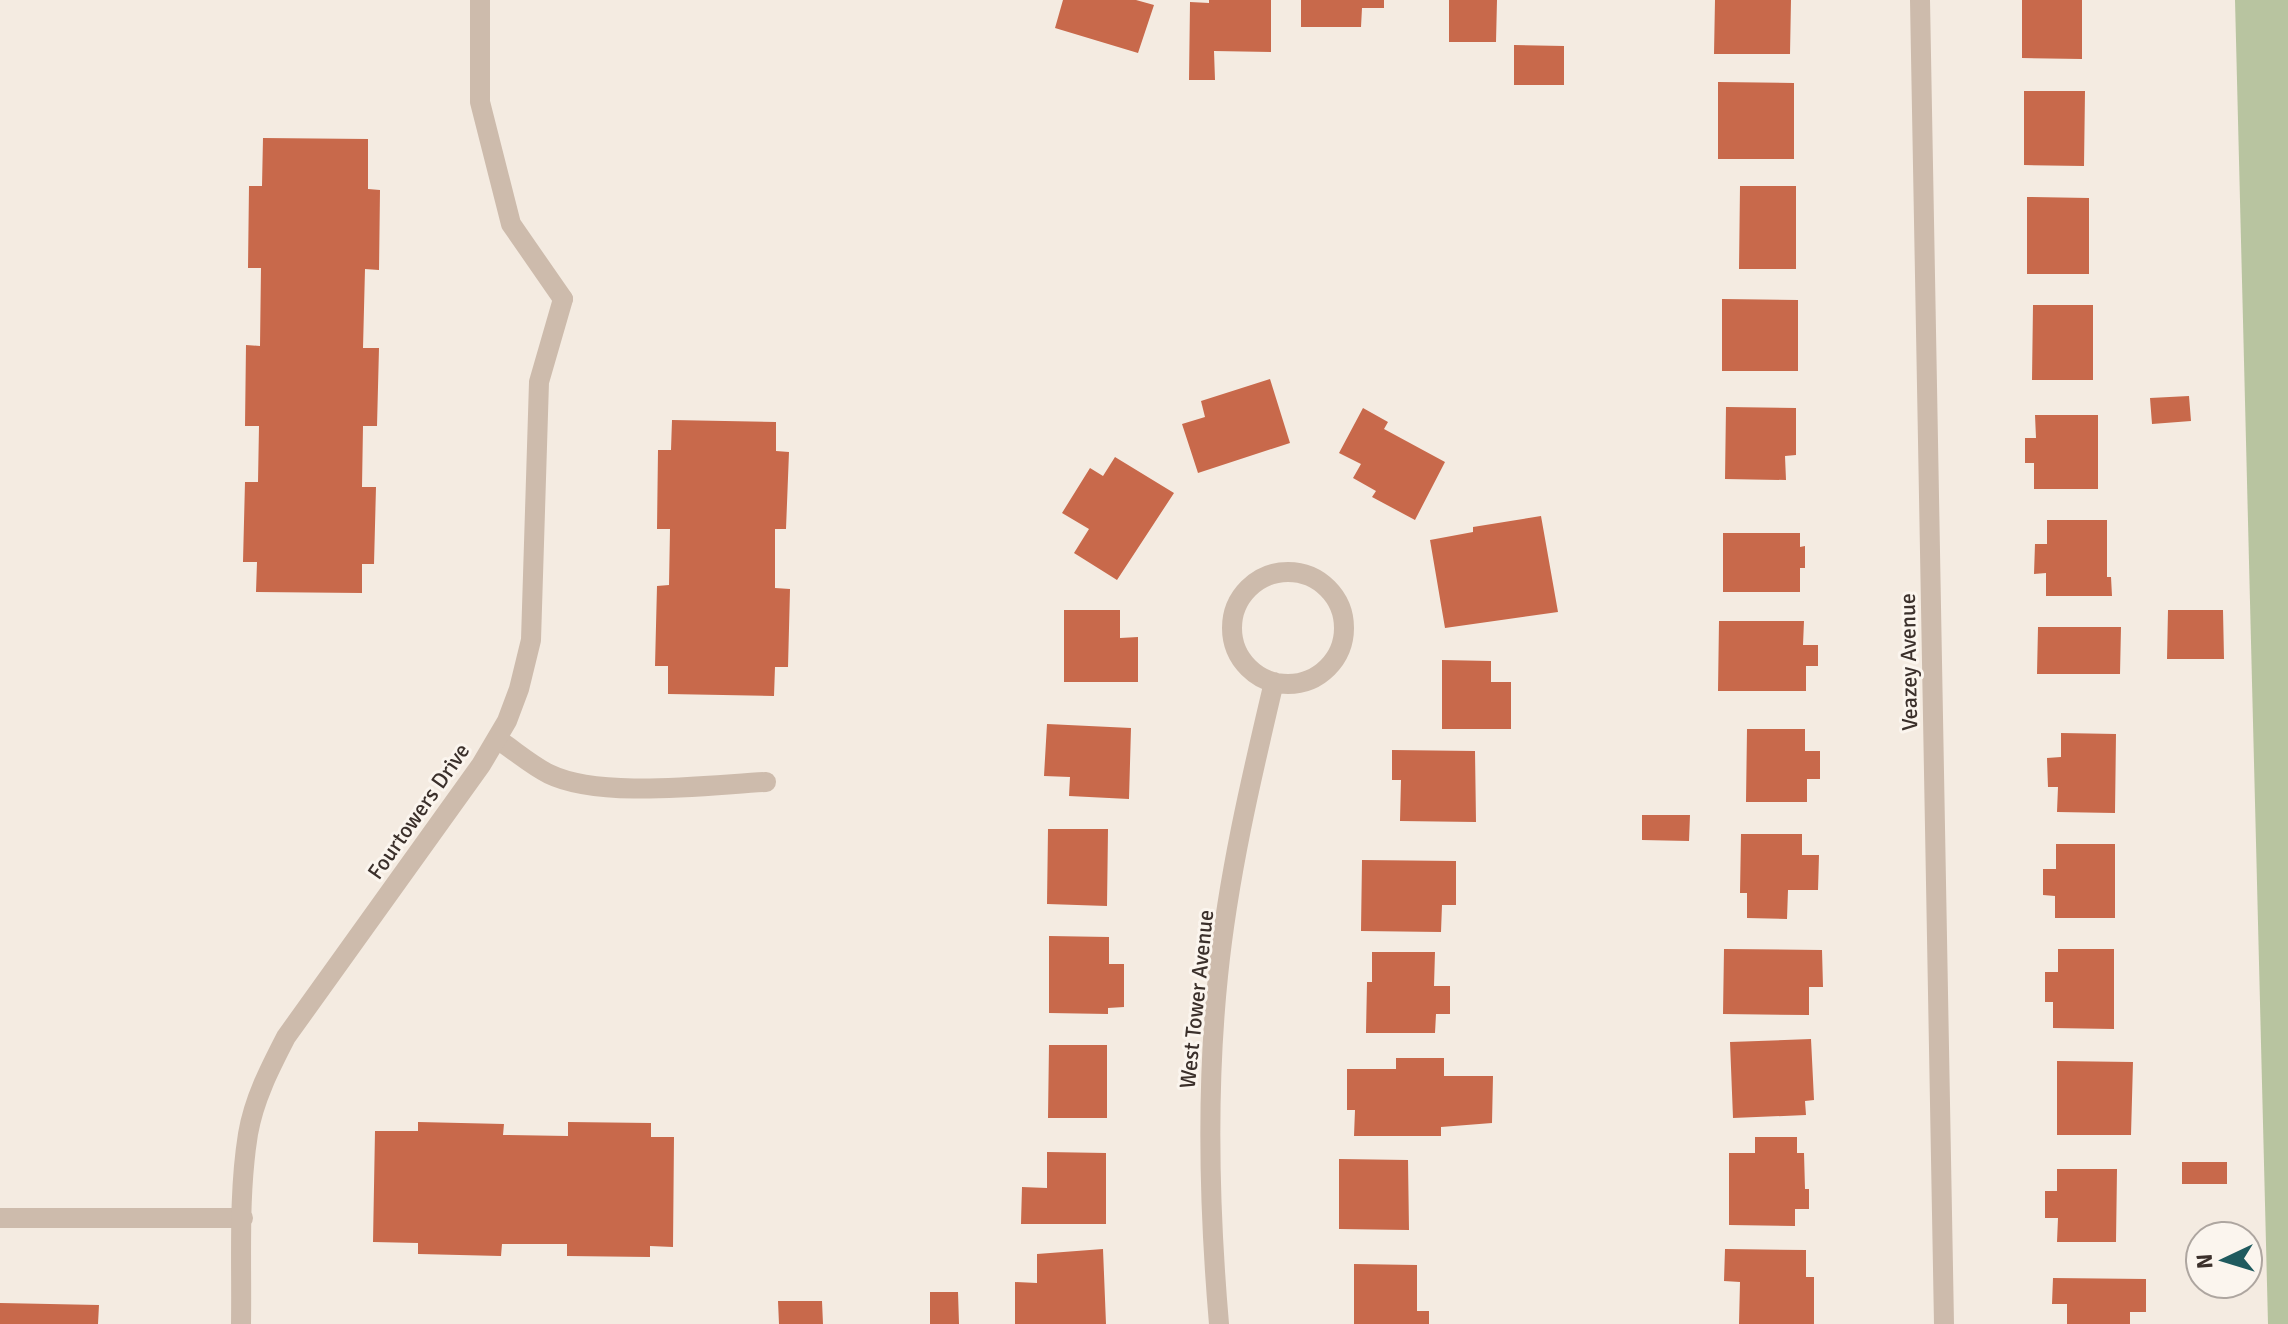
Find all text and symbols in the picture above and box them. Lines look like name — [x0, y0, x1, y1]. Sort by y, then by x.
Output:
street label: Veazey Avenue — [1894, 593, 1923, 731]
street label: Fourtowers Drive — [361, 738, 475, 885]
street label: West Tower Avenue — [1174, 908, 1219, 1090]
north arrow — [2184, 1220, 2264, 1300]
text: N — [2191, 1253, 2219, 1270]

